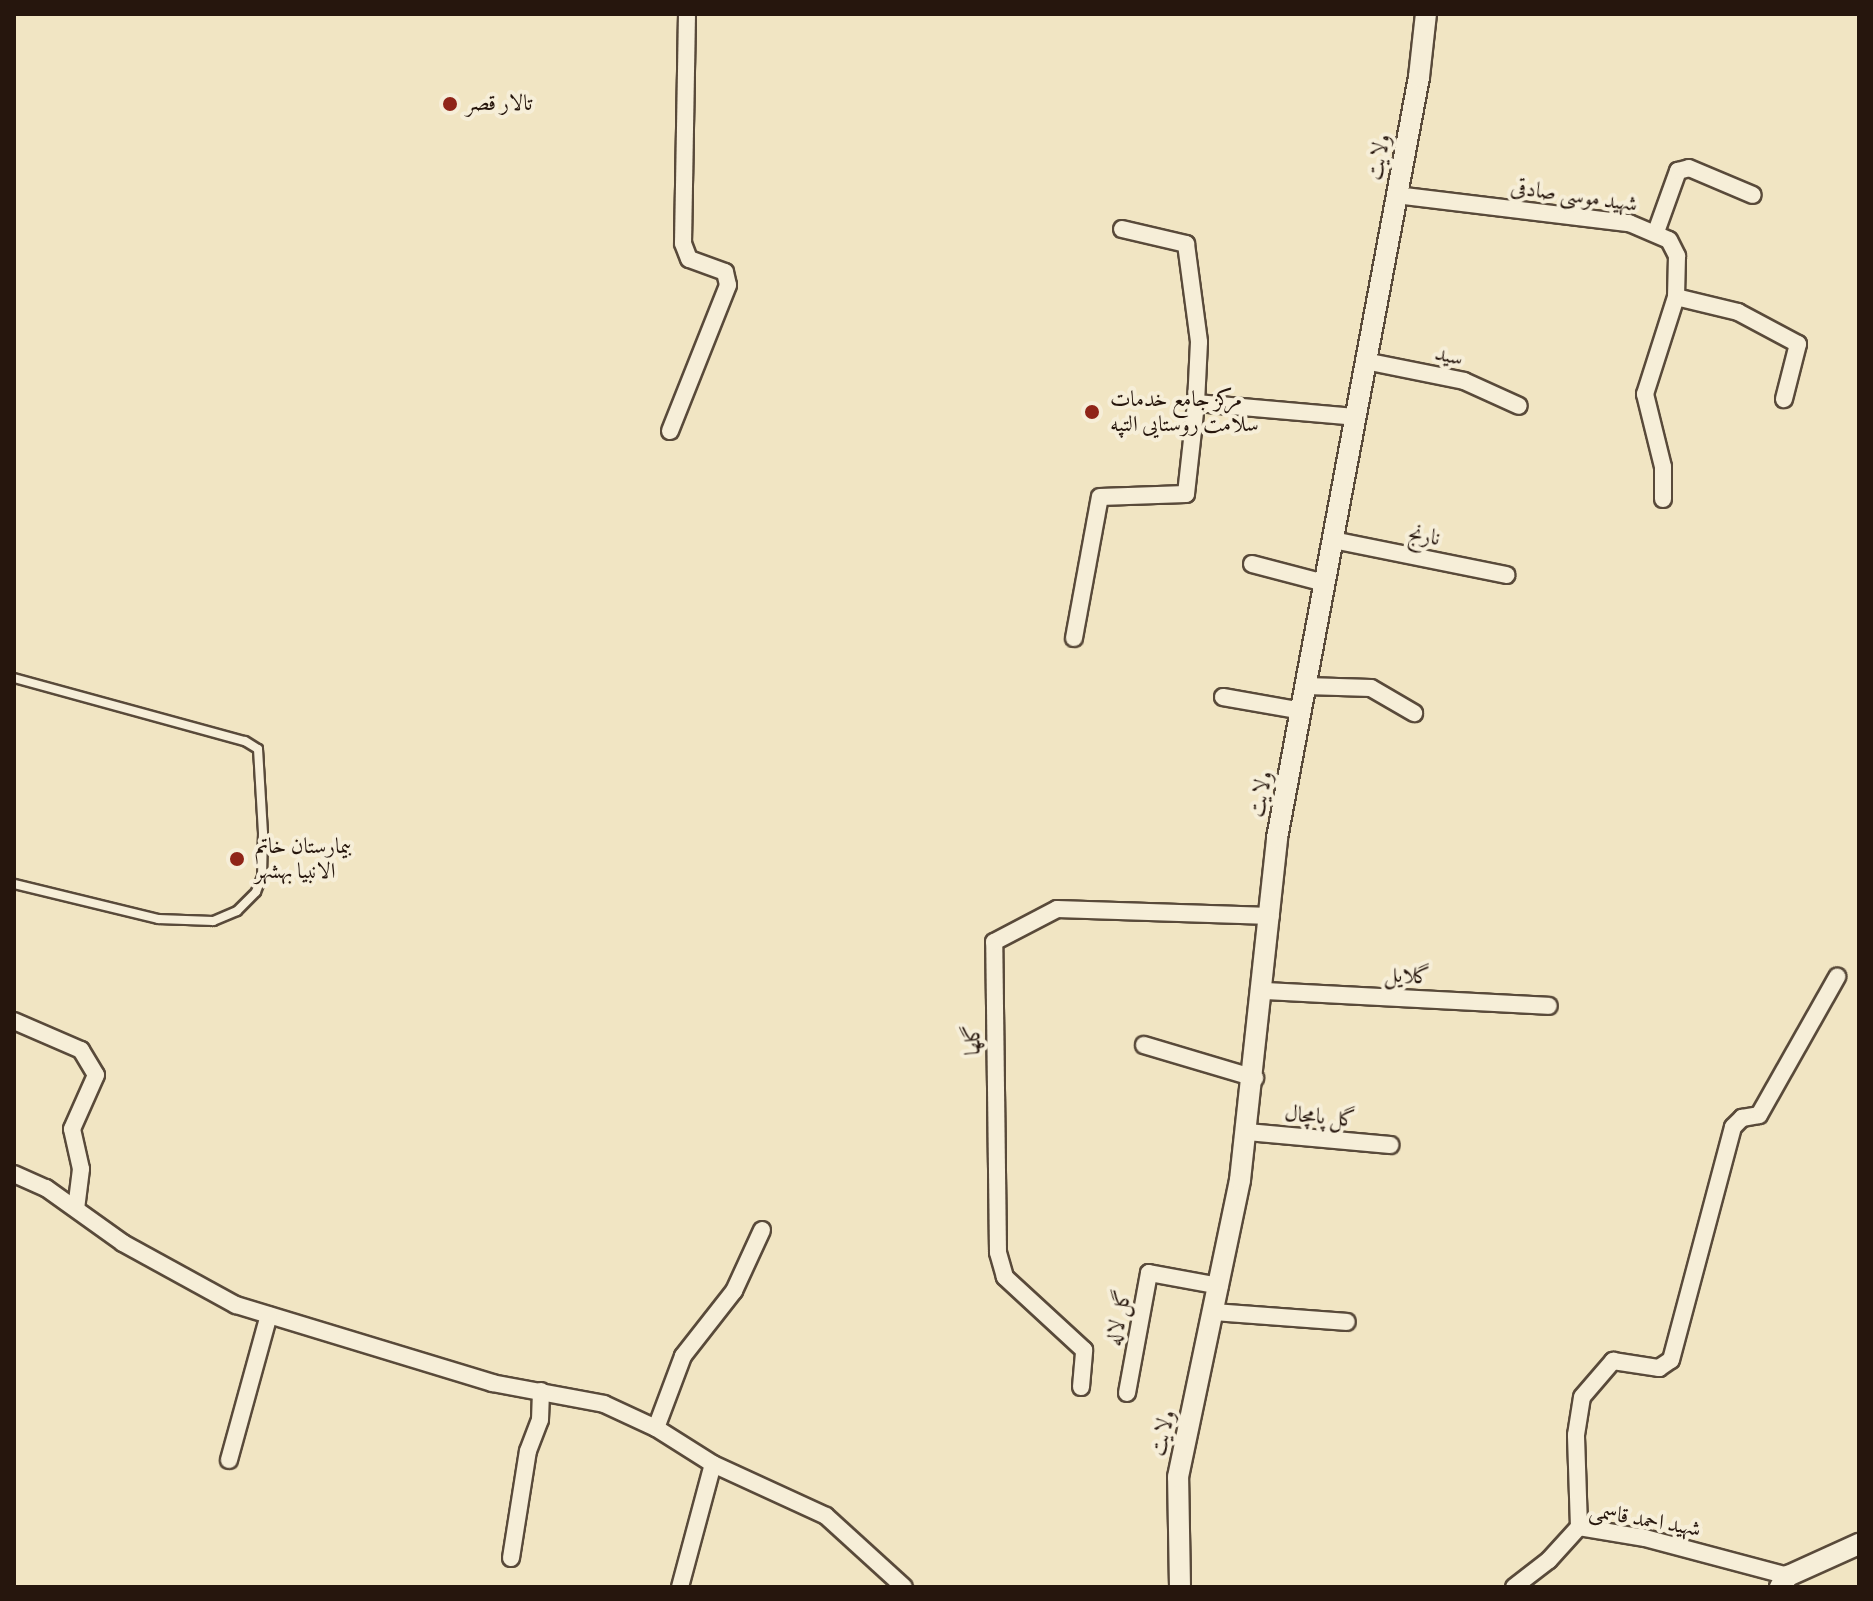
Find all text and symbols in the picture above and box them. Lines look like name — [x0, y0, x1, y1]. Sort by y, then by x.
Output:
place label: تالار قصر — [466, 91, 532, 117]
marker: تالار قصر — [441, 95, 459, 113]
street label: ولایت — [1362, 132, 1396, 182]
street label: شهید موسی صادقی — [1509, 174, 1639, 218]
street label: سید — [1432, 340, 1466, 372]
place label: مرکز جامع خدمات سلامت روستایی التپه — [1110, 386, 1259, 438]
marker: مرکز جامع خدمات سلامت روستایی التپه — [1081, 401, 1103, 423]
street label: نارنج — [1406, 520, 1442, 552]
street label: ولایت — [1244, 769, 1278, 819]
place label: بیمارستان خاتم الانبیا بهشهر — [255, 833, 351, 884]
marker: بیمارستان خاتم الانبیا بهشهر — [226, 848, 248, 870]
street label: گلایل — [1383, 962, 1431, 990]
street label: گلها — [960, 1024, 986, 1056]
street label: گل پامچال — [1283, 1101, 1357, 1133]
street label: گل لاله — [1101, 1288, 1137, 1348]
street label: ولایت — [1145, 1407, 1181, 1459]
street label: شهید احمد قاسمی — [1587, 1497, 1703, 1543]

